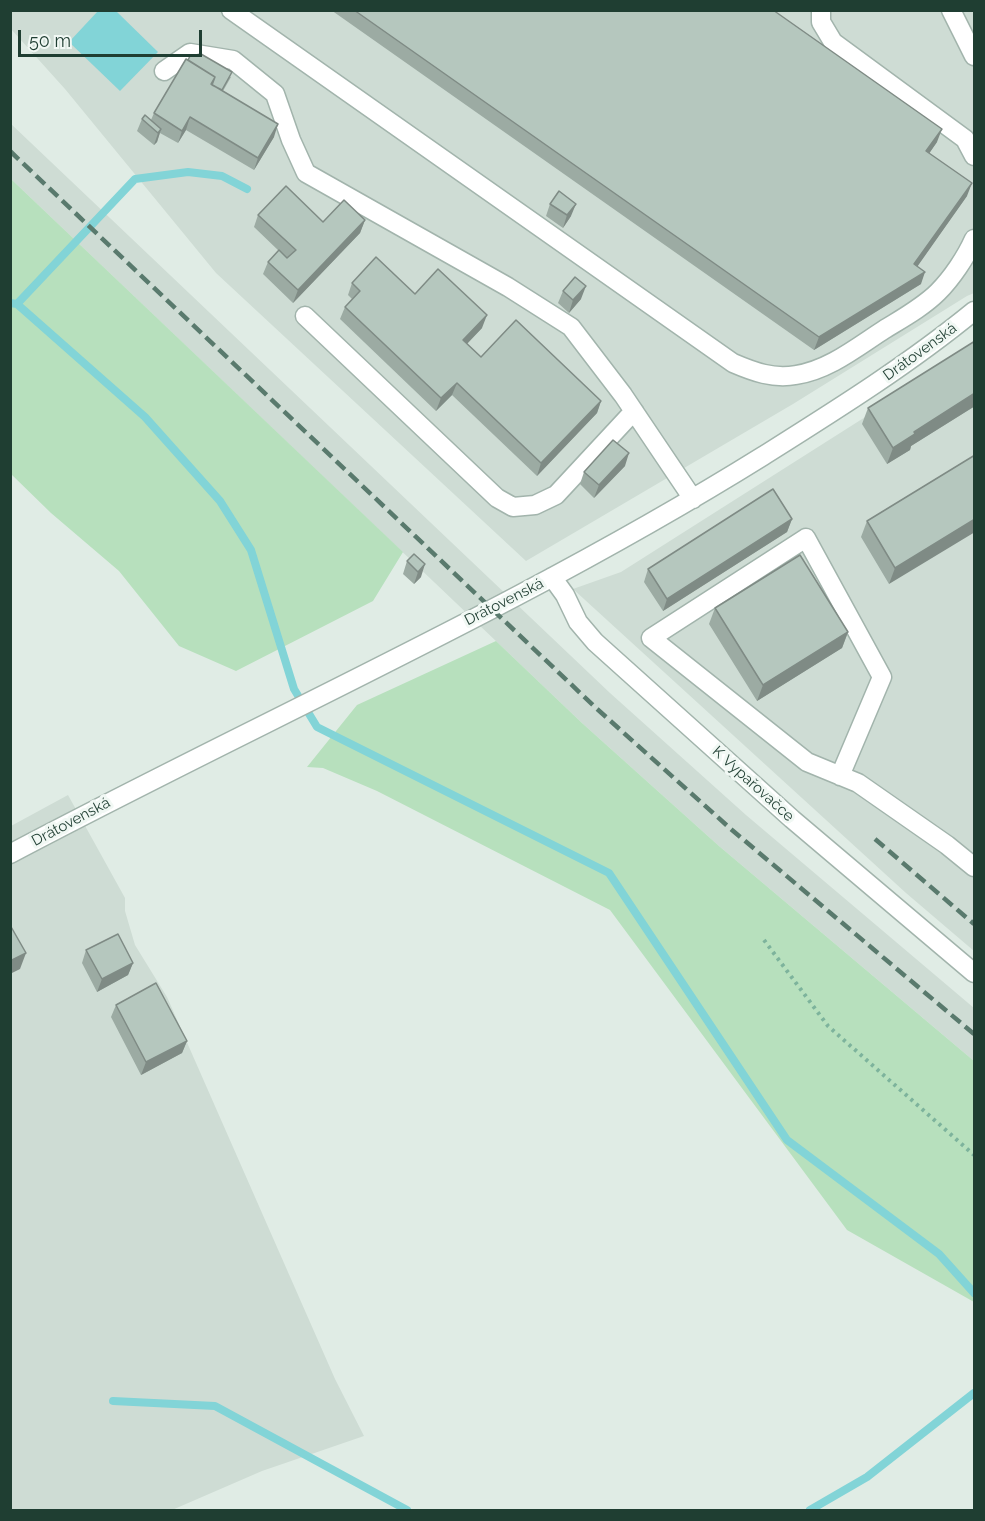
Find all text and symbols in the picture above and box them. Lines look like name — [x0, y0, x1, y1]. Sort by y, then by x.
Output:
scale bar — [21, 18, 206, 56]
text: 50 m — [29, 30, 71, 51]
street label: Drátovenská — [880, 319, 960, 385]
street label: Drátovenská — [461, 574, 547, 630]
street label: K Vypařovačce — [708, 743, 798, 825]
street label: Drátovenská — [29, 794, 113, 850]

